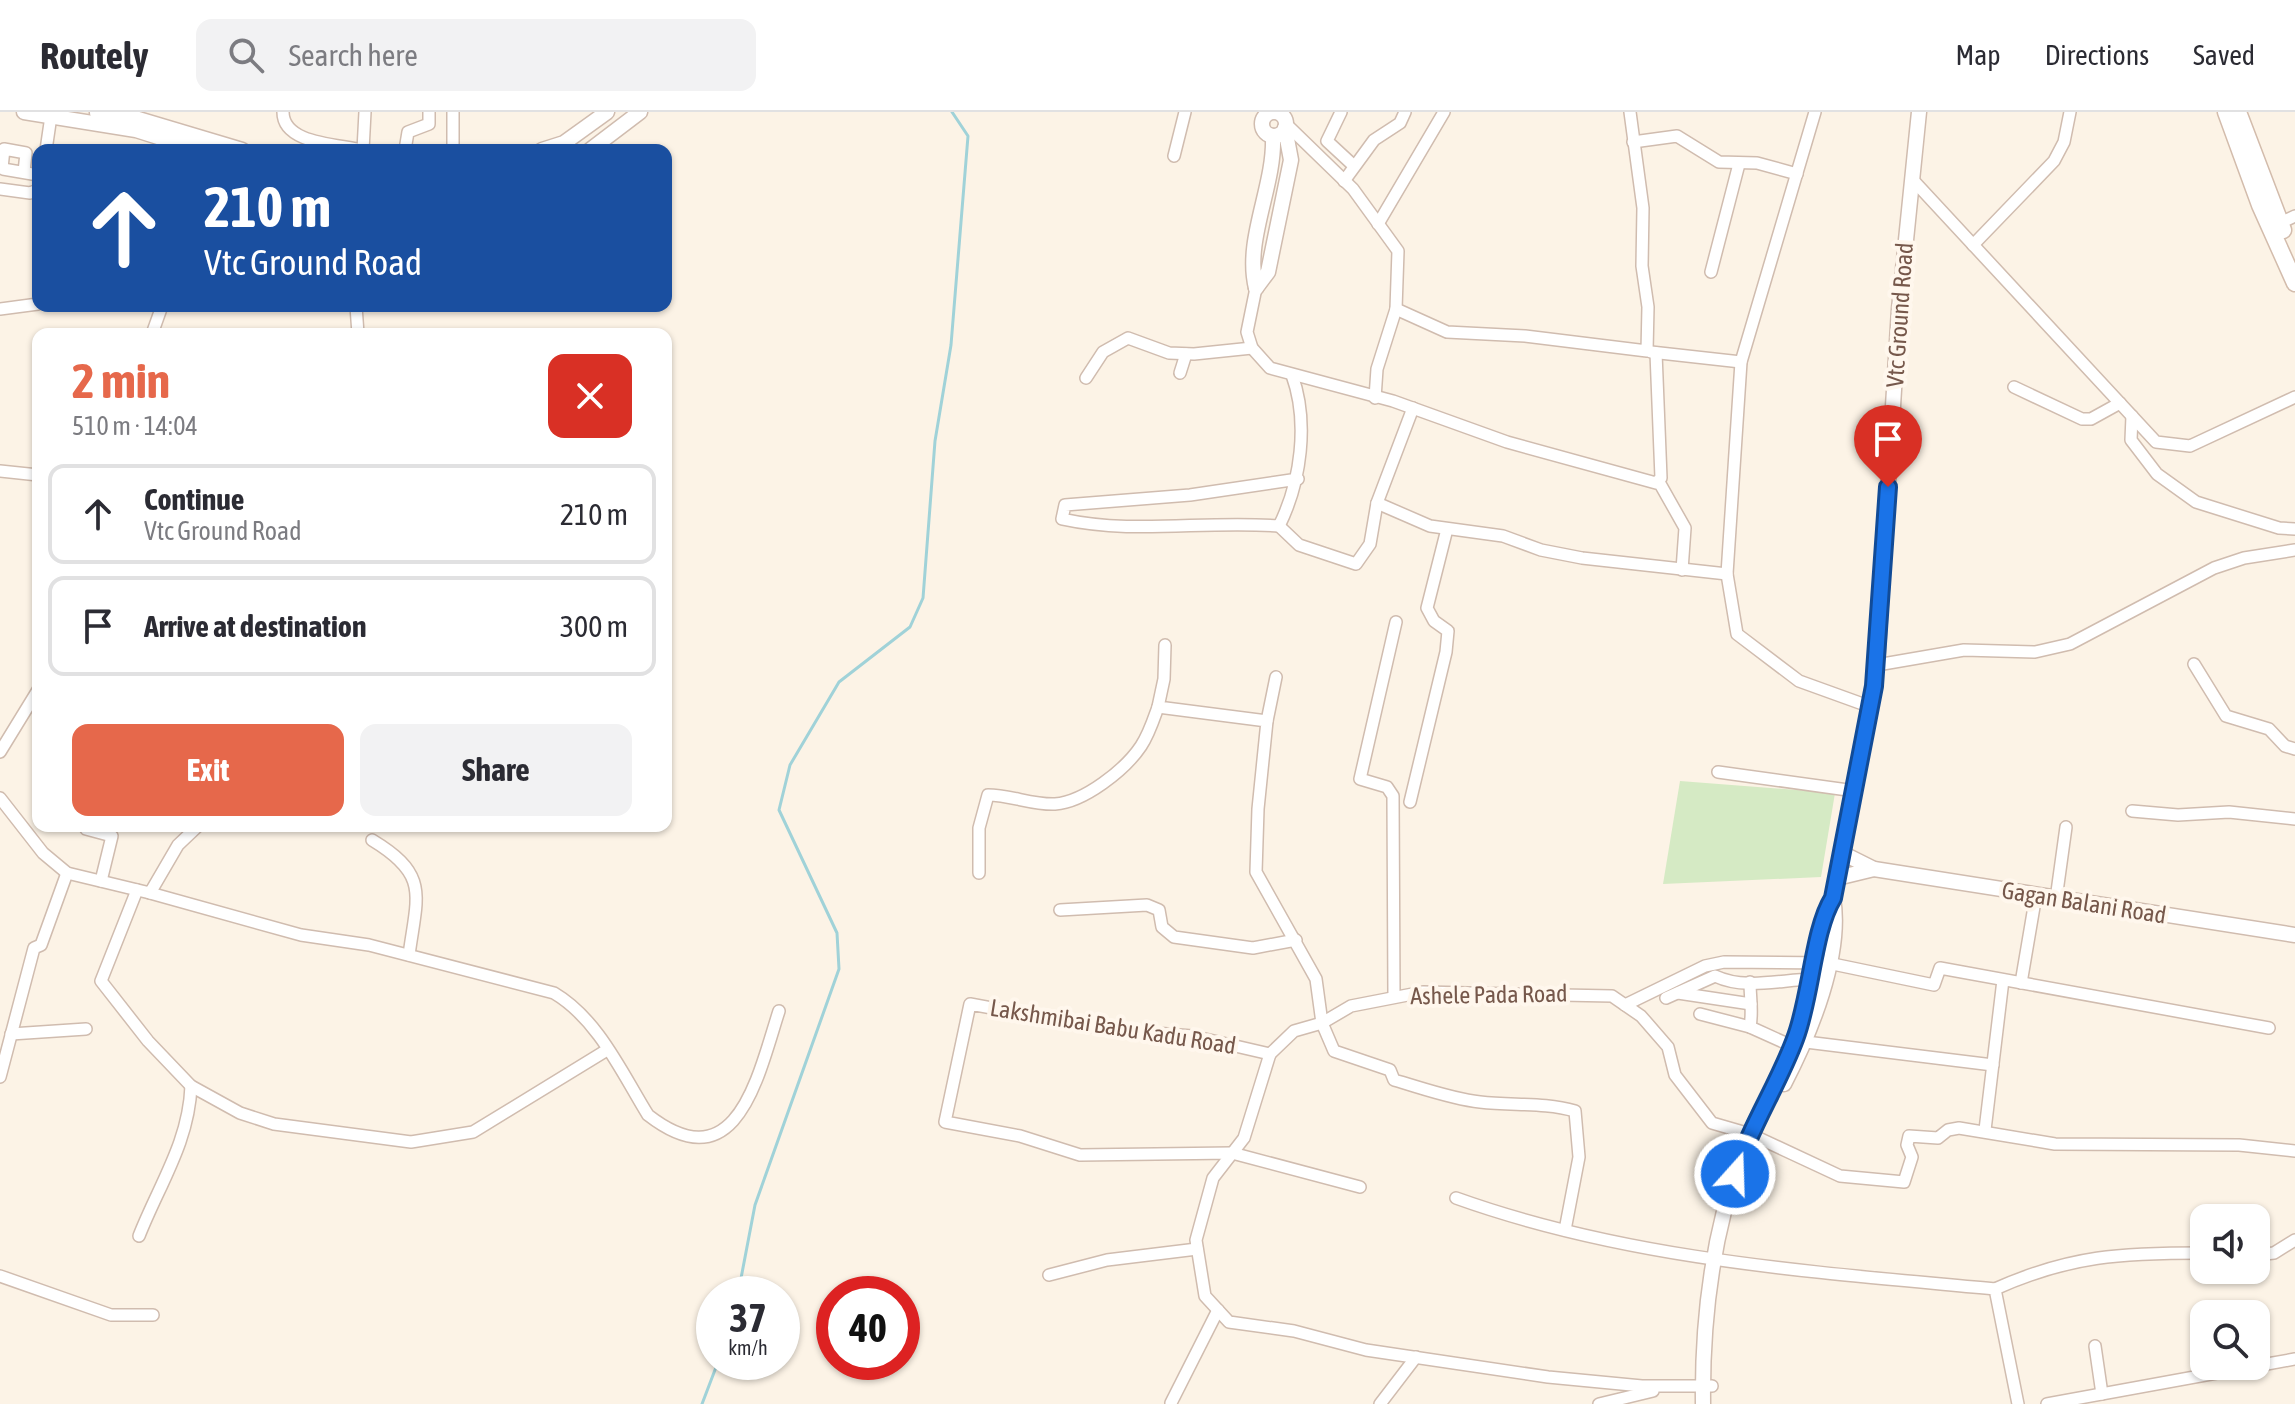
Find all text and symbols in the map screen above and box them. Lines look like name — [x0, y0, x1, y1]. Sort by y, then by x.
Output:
search box — [196, 19, 756, 91]
icon: search — [224, 33, 268, 77]
text: Routely — [40, 34, 148, 77]
text: Search here — [288, 38, 418, 72]
text: Map — [1956, 39, 2001, 71]
text: Directions — [2045, 39, 2149, 71]
text: Saved — [2193, 39, 2255, 71]
text: 210 m — [204, 175, 331, 239]
icon: ahead — [72, 176, 176, 280]
text: Vtc Ground Road — [204, 241, 422, 283]
street label: Vtc Ground Road — [1881, 241, 1918, 388]
text: 2 min — [72, 353, 170, 408]
button: close — [548, 354, 632, 438]
pin — [1854, 405, 1922, 487]
text: 510 m · 14:04 — [72, 411, 198, 441]
icon: arrive — [1866, 417, 1910, 461]
text: Continue — [144, 482, 244, 516]
icon: ahead — [76, 492, 120, 536]
text: 210 m — [560, 497, 628, 531]
text: Vtc Ground Road — [144, 516, 302, 546]
icon: arrive — [76, 604, 120, 648]
text: Arrive at destination — [144, 609, 366, 643]
text: 300 m — [560, 609, 628, 643]
button: Exit — [72, 724, 344, 816]
button: Share — [360, 724, 632, 816]
street label: Gagan Balani Road — [2000, 876, 2168, 929]
street label: Ashele Pada Road — [1410, 980, 1568, 1009]
street label: Lakshmibai Babu Kadu Road — [988, 994, 1238, 1059]
position arrow — [1693, 1132, 1777, 1216]
map controls — [2190, 1204, 2270, 1380]
button: sound — [2190, 1204, 2270, 1284]
speed limit sign: 40 — [816, 1276, 920, 1380]
text: 37 — [729, 1295, 767, 1340]
button: search — [2190, 1300, 2270, 1380]
text: km/h — [728, 1336, 768, 1359]

